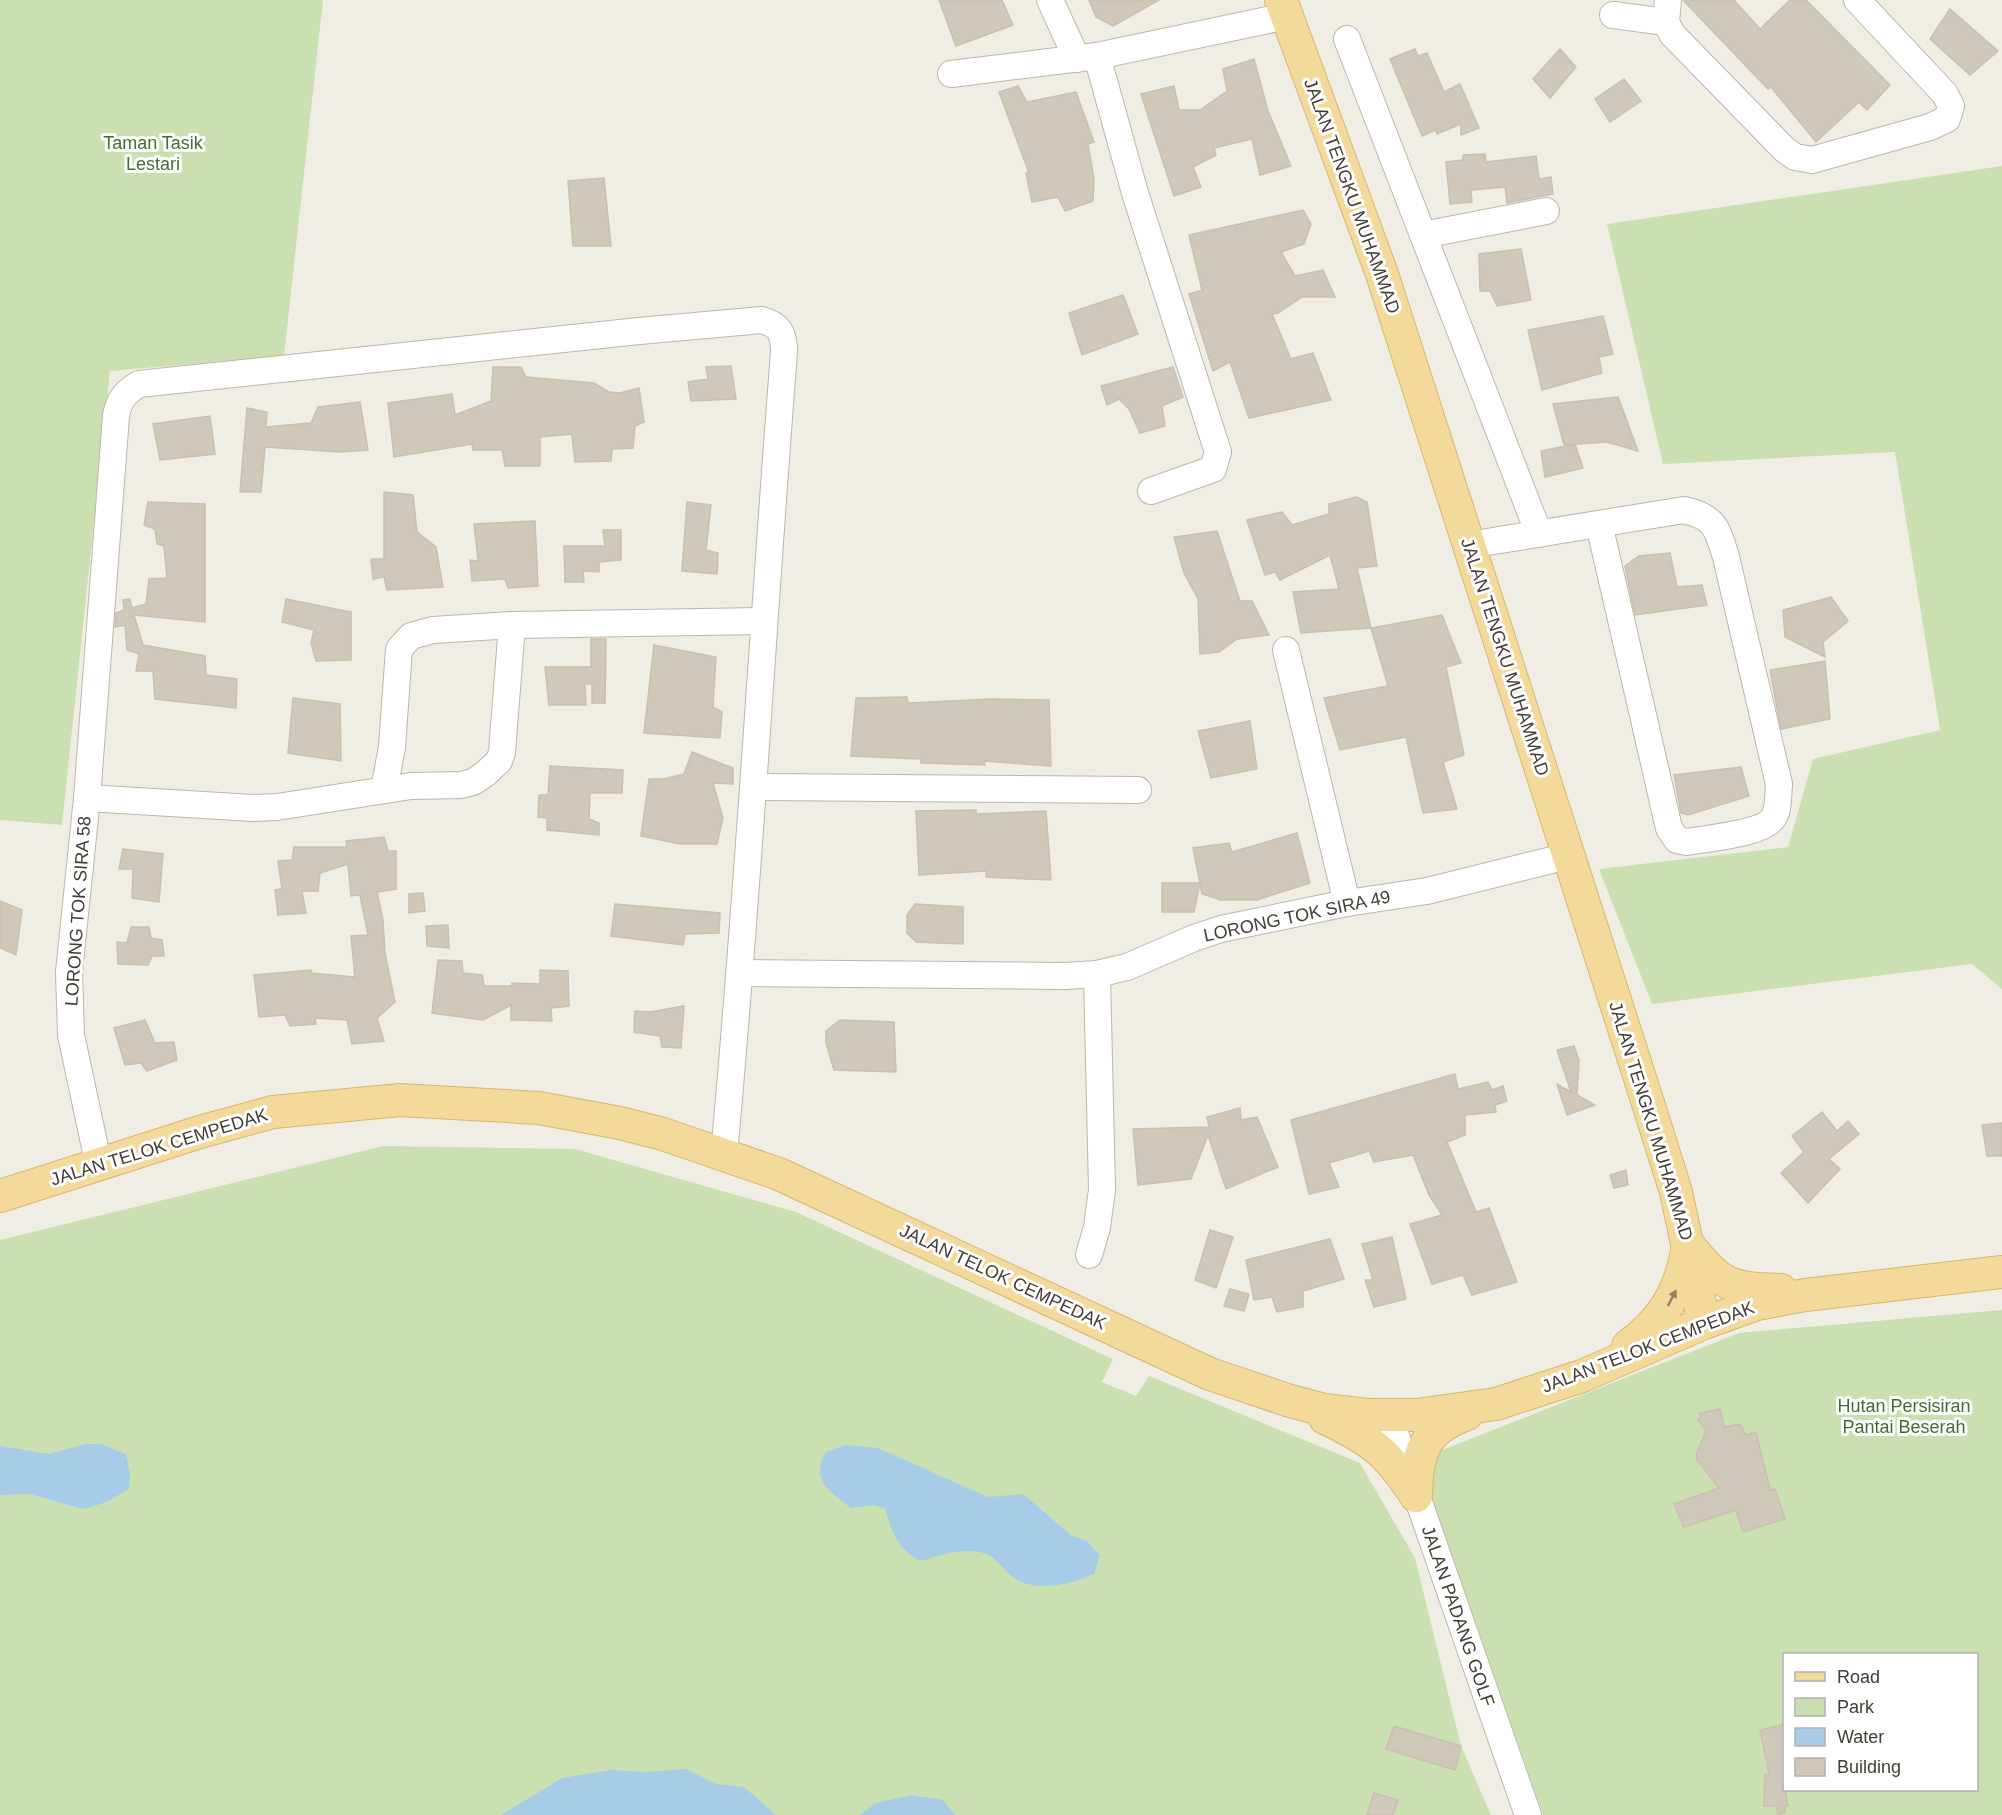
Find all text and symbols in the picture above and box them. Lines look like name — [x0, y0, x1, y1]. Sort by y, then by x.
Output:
street label: JALAN TENGKU MUHAMMAD — [1300, 76, 1404, 316]
park label: Taman Tasik Lestari — [103, 133, 204, 174]
street label: JALAN TENGKU MUHAMMAD — [1457, 536, 1553, 778]
street label: LORONG TOK SIRA 58 — [61, 815, 95, 1007]
street label: LORONG TOK SIRA 49 — [1202, 886, 1392, 946]
street label: JALAN TENGKU MUHAMMAD — [1605, 999, 1697, 1243]
street label: JALAN TELOK CEMPEDAK — [48, 1104, 270, 1190]
street label: JALAN TELOK CEMPEDAK — [896, 1220, 1110, 1334]
one-way arrow — [1667, 1289, 1677, 1306]
street label: JALAN TELOK CEMPEDAK — [1539, 1297, 1757, 1397]
park label: Hutan Persisiran Pantai Beserah — [1837, 1396, 1971, 1437]
street label: JALAN PADANG GOLF — [1418, 1523, 1498, 1709]
legend — [1783, 1653, 1978, 1791]
text: Road — [1837, 1667, 1880, 1687]
text: Park — [1837, 1697, 1875, 1717]
text: Water — [1837, 1727, 1884, 1747]
text: Building — [1837, 1757, 1901, 1777]

